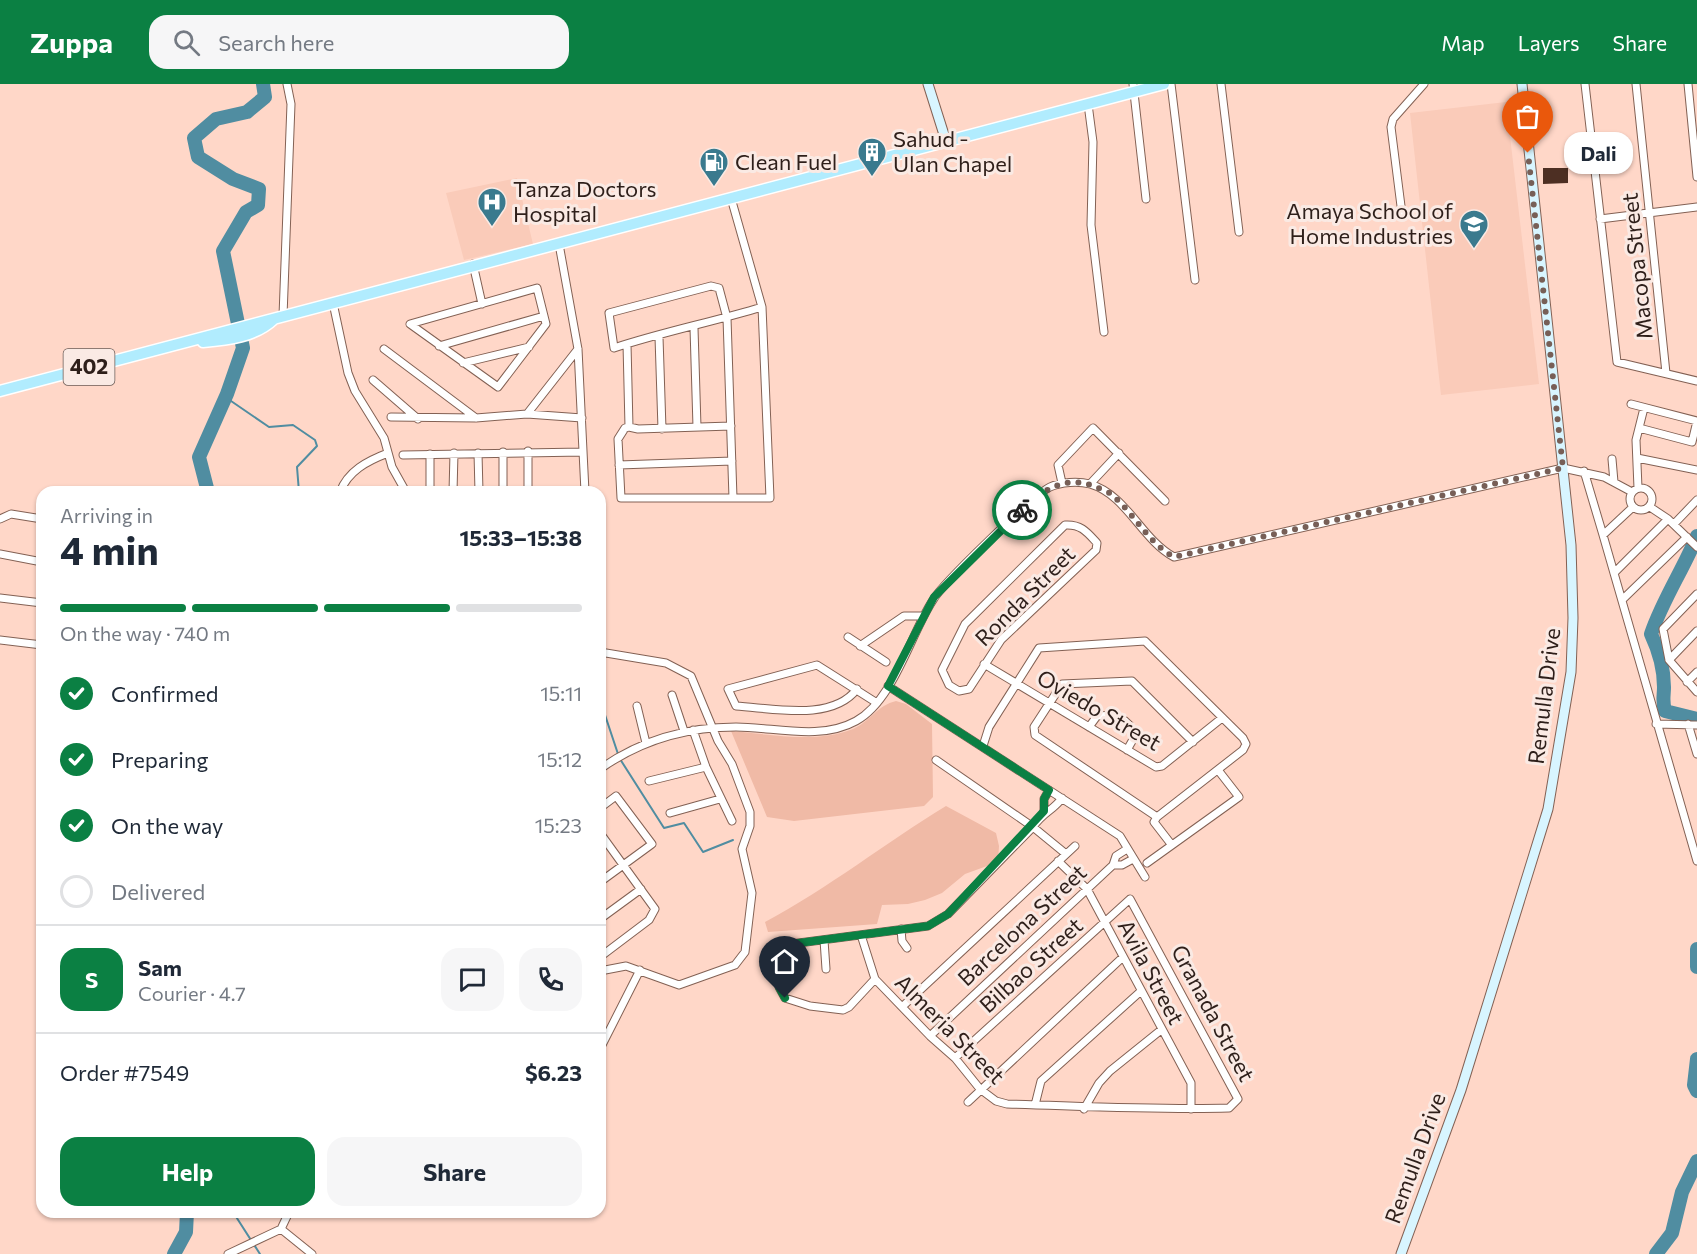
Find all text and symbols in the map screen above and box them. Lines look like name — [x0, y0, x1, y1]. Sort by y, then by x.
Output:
search box — [149, 15, 569, 69]
text: Zuppa — [30, 25, 113, 59]
icon: search — [170, 26, 203, 59]
text: Search here — [218, 29, 334, 56]
text: Map — [1441, 30, 1485, 55]
text: Layers — [1518, 30, 1580, 55]
text: Share — [1613, 30, 1667, 55]
pin — [1502, 91, 1553, 153]
icon: bag — [1511, 100, 1544, 133]
place label: Sahud - Ulan Chapel — [893, 125, 1012, 177]
callout: Dali — [1564, 132, 1633, 174]
building icon: Sahud - Ulan Chapel — [856, 136, 888, 178]
text: Dali — [1580, 141, 1617, 165]
fuel station icon: Clean Fuel — [698, 146, 730, 188]
place label: Clean Fuel — [735, 148, 837, 175]
place label: Tanza Doctors Hospital — [513, 175, 657, 227]
hospital icon: Tanza Doctors Hospital — [476, 186, 508, 228]
street label: Macopa Street — [1615, 191, 1658, 341]
place label: Amaya School of Home Industries — [1286, 197, 1453, 249]
school or university icon: Amaya School of Home Industries — [1458, 208, 1490, 250]
road number: 402 — [64, 349, 115, 385]
courier — [992, 480, 1052, 540]
icon: bike — [1006, 494, 1039, 527]
text: Arriving in — [60, 503, 153, 527]
text: 15:33–15:38 — [459, 524, 582, 551]
text: 4 min — [60, 525, 159, 573]
street label: Ronda Street — [969, 540, 1080, 651]
text: On the way · 740 m — [60, 621, 230, 645]
street label: Remulla Drive — [1522, 626, 1565, 766]
street label: Oviedo Street — [1032, 663, 1166, 756]
icon: check — [60, 677, 93, 710]
text: Confirmed — [111, 680, 218, 707]
text: 15:11 — [540, 681, 582, 705]
icon: check — [60, 743, 93, 776]
text: Preparing — [111, 746, 208, 773]
text: 15:12 — [538, 747, 582, 771]
icon: check — [60, 809, 93, 842]
text: On the way — [111, 812, 223, 839]
text: 15:23 — [535, 813, 582, 837]
street label: Barcelona Street — [952, 858, 1092, 991]
text: Delivered — [111, 878, 205, 905]
street label: Bilbao Street — [974, 911, 1088, 1018]
street label: Avila Street — [1113, 915, 1190, 1029]
pin — [759, 936, 810, 998]
street label: Granada Street — [1166, 940, 1261, 1086]
icon: home — [768, 945, 801, 978]
button: chat — [441, 948, 504, 1011]
button: phone — [519, 948, 582, 1011]
text: Sam — [138, 954, 182, 981]
text: S — [85, 966, 98, 993]
street label: Almeria Street — [890, 968, 1011, 1089]
text: Courier · 4.7 — [138, 981, 246, 1005]
text: Order #7549 — [60, 1059, 189, 1086]
text: $6.23 — [525, 1059, 582, 1086]
street label: Remulla Drive — [1378, 1089, 1451, 1227]
button: Help — [60, 1137, 315, 1206]
button: Share — [327, 1137, 582, 1206]

